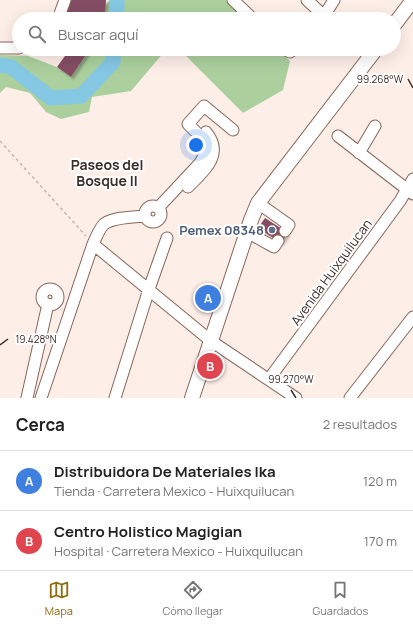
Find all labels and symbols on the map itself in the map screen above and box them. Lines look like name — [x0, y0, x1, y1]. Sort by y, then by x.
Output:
text: 99.268°W — [357, 72, 404, 86]
your location — [186, 135, 206, 155]
district label: Paseos del Bosque II — [71, 155, 143, 190]
street label: Avenida Huixquilucan — [286, 215, 376, 329]
place label: Pemex 08348 — [179, 221, 264, 239]
marker: Pemex 08348 — [267, 225, 277, 235]
pin: A — [195, 283, 221, 313]
text: 19.428°N — [15, 332, 57, 346]
pin: B — [197, 351, 223, 381]
text: 99.270°W — [268, 372, 314, 386]

